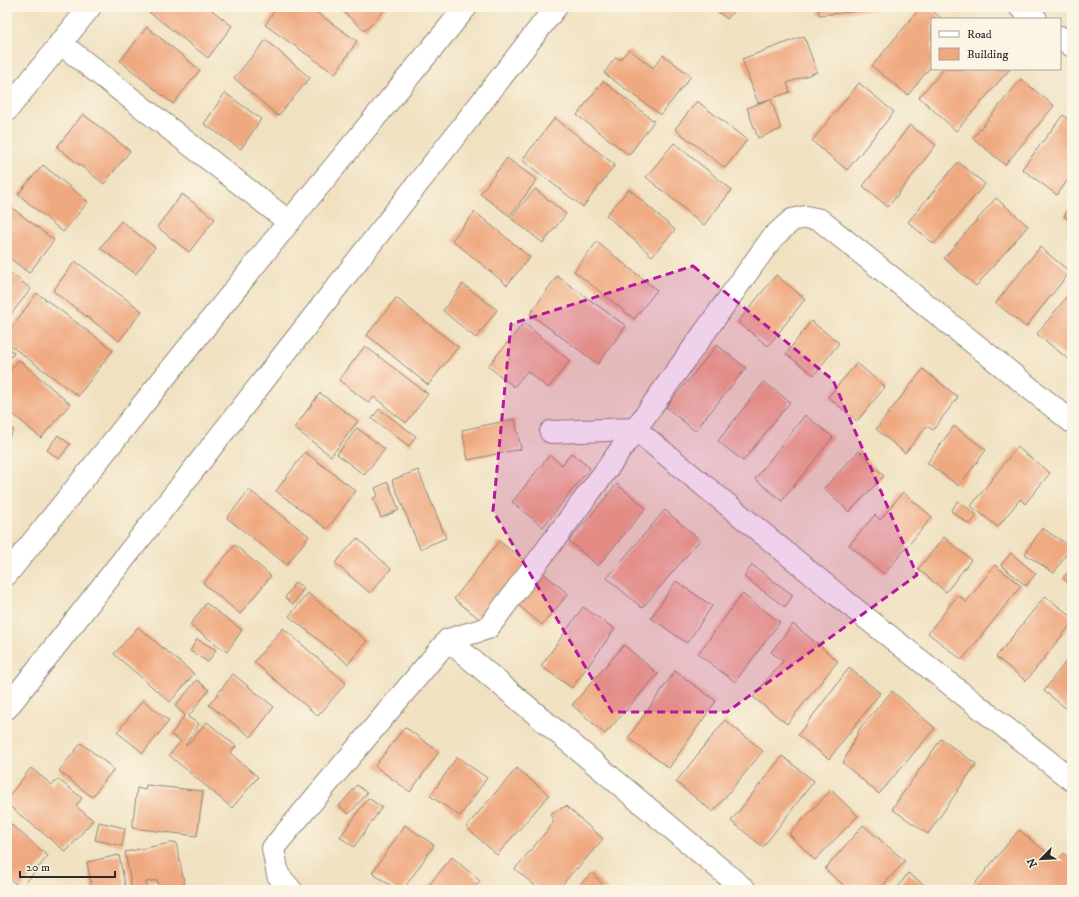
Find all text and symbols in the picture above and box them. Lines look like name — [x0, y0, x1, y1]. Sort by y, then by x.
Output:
legend — [931, 18, 1061, 70]
text: Road — [967, 27, 992, 42]
text: Building — [967, 47, 1008, 62]
north arrow — [1021, 839, 1061, 879]
scale bar — [20, 853, 115, 879]
text: N — [1025, 856, 1041, 870]
text: 20 m — [26, 860, 50, 875]

